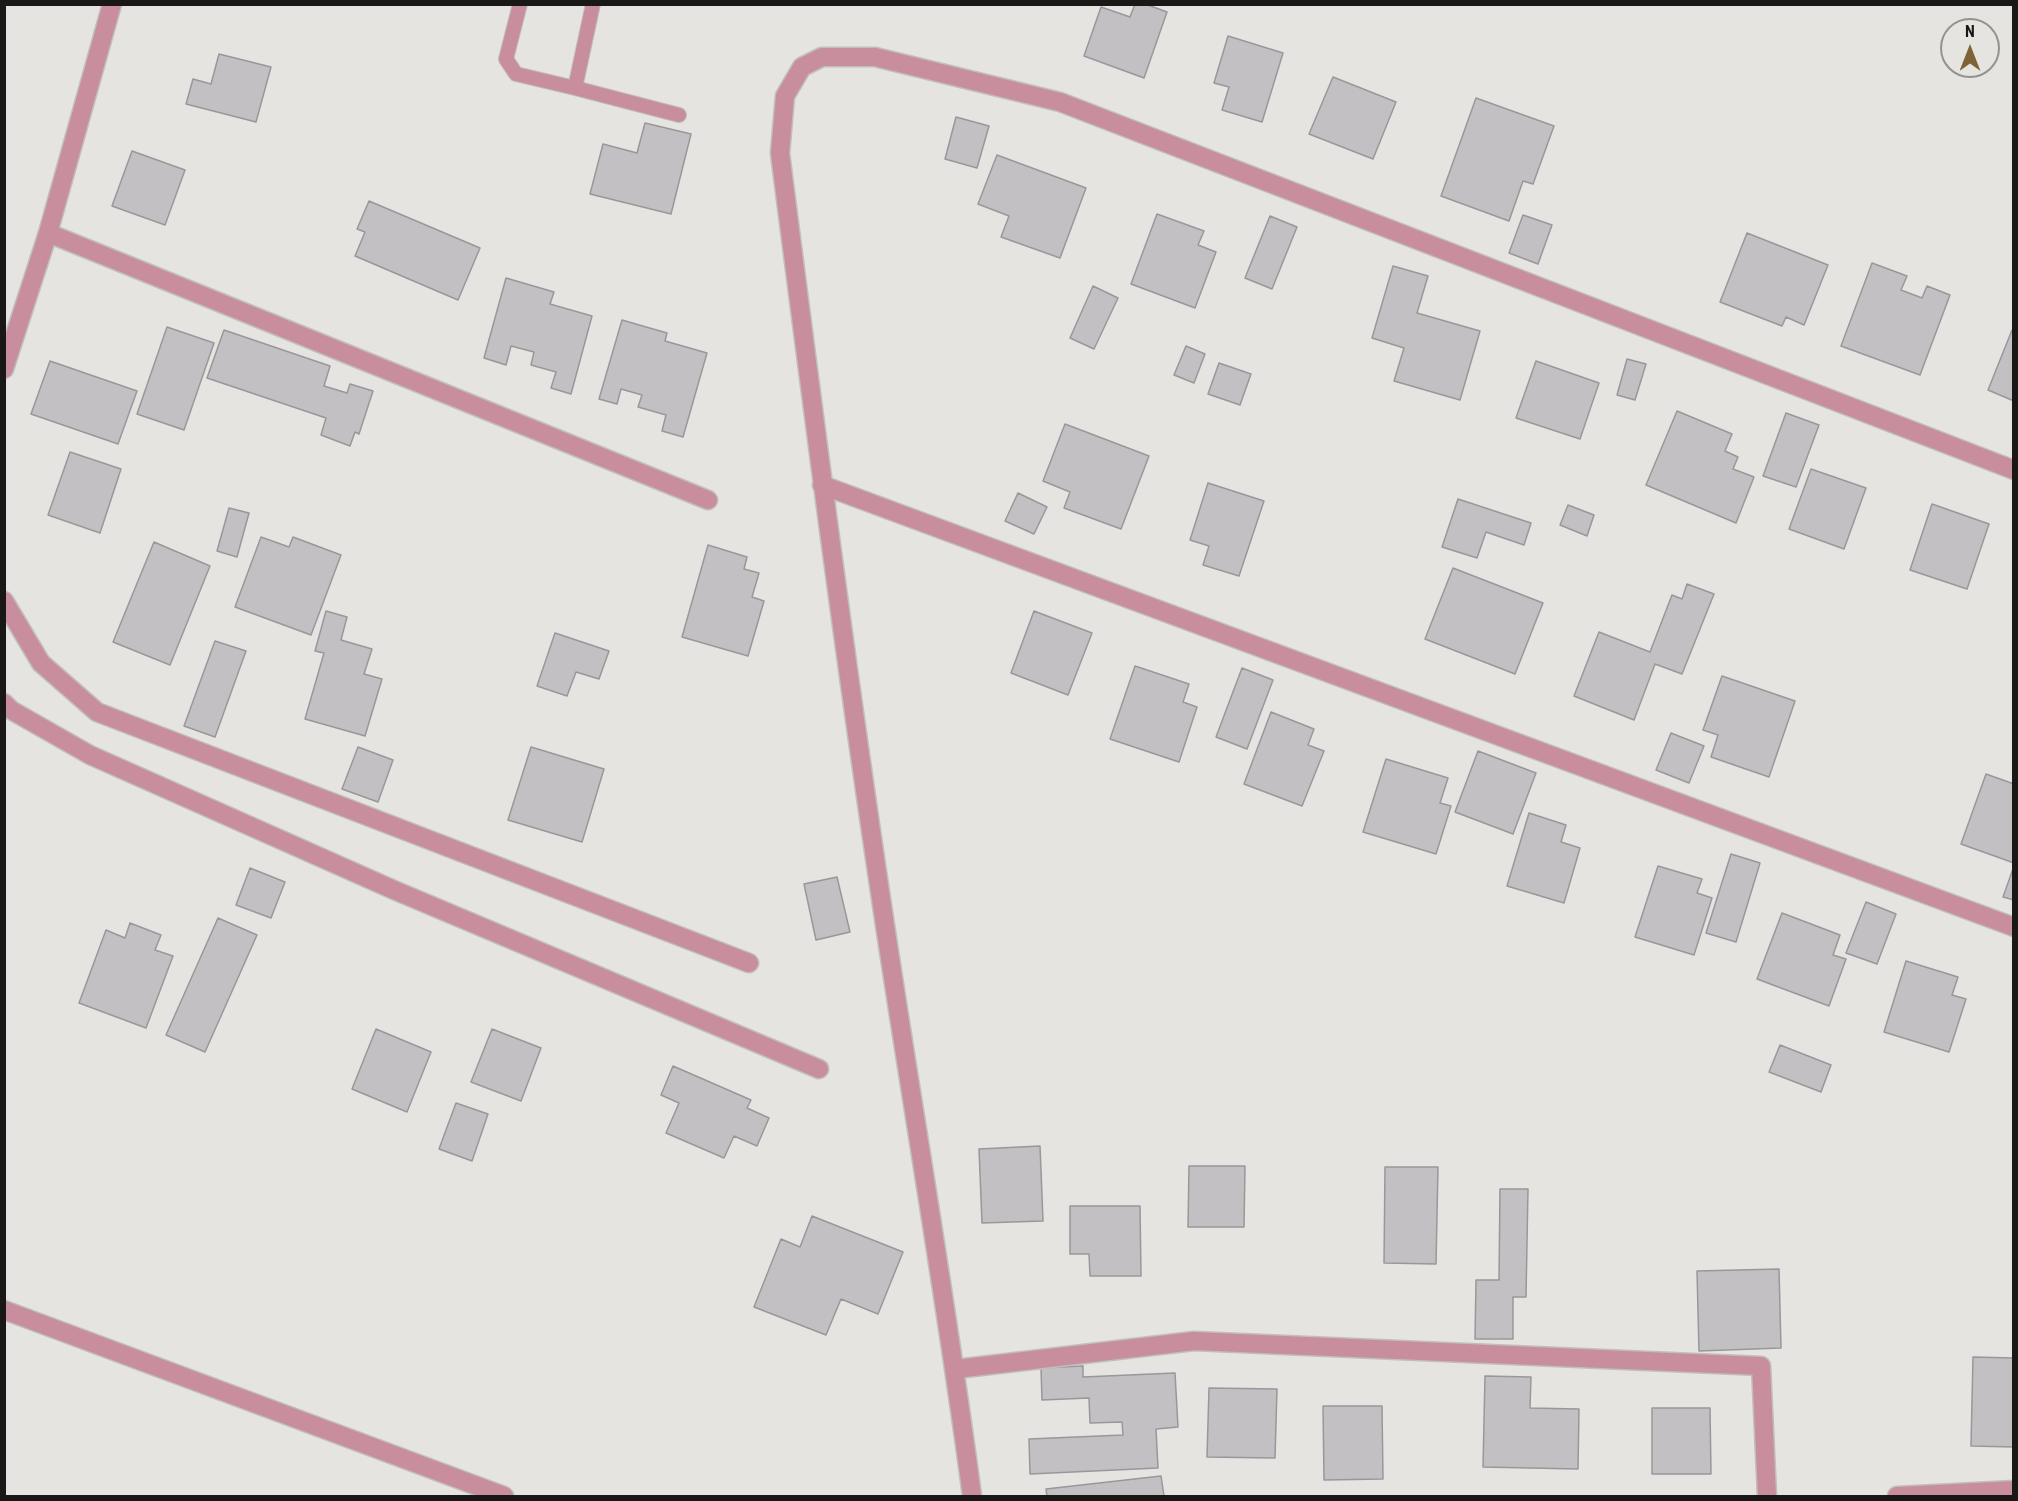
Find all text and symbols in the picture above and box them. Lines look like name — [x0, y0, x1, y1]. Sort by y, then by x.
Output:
north arrow — [1940, 18, 2000, 78]
text: N — [1965, 22, 1975, 41]

